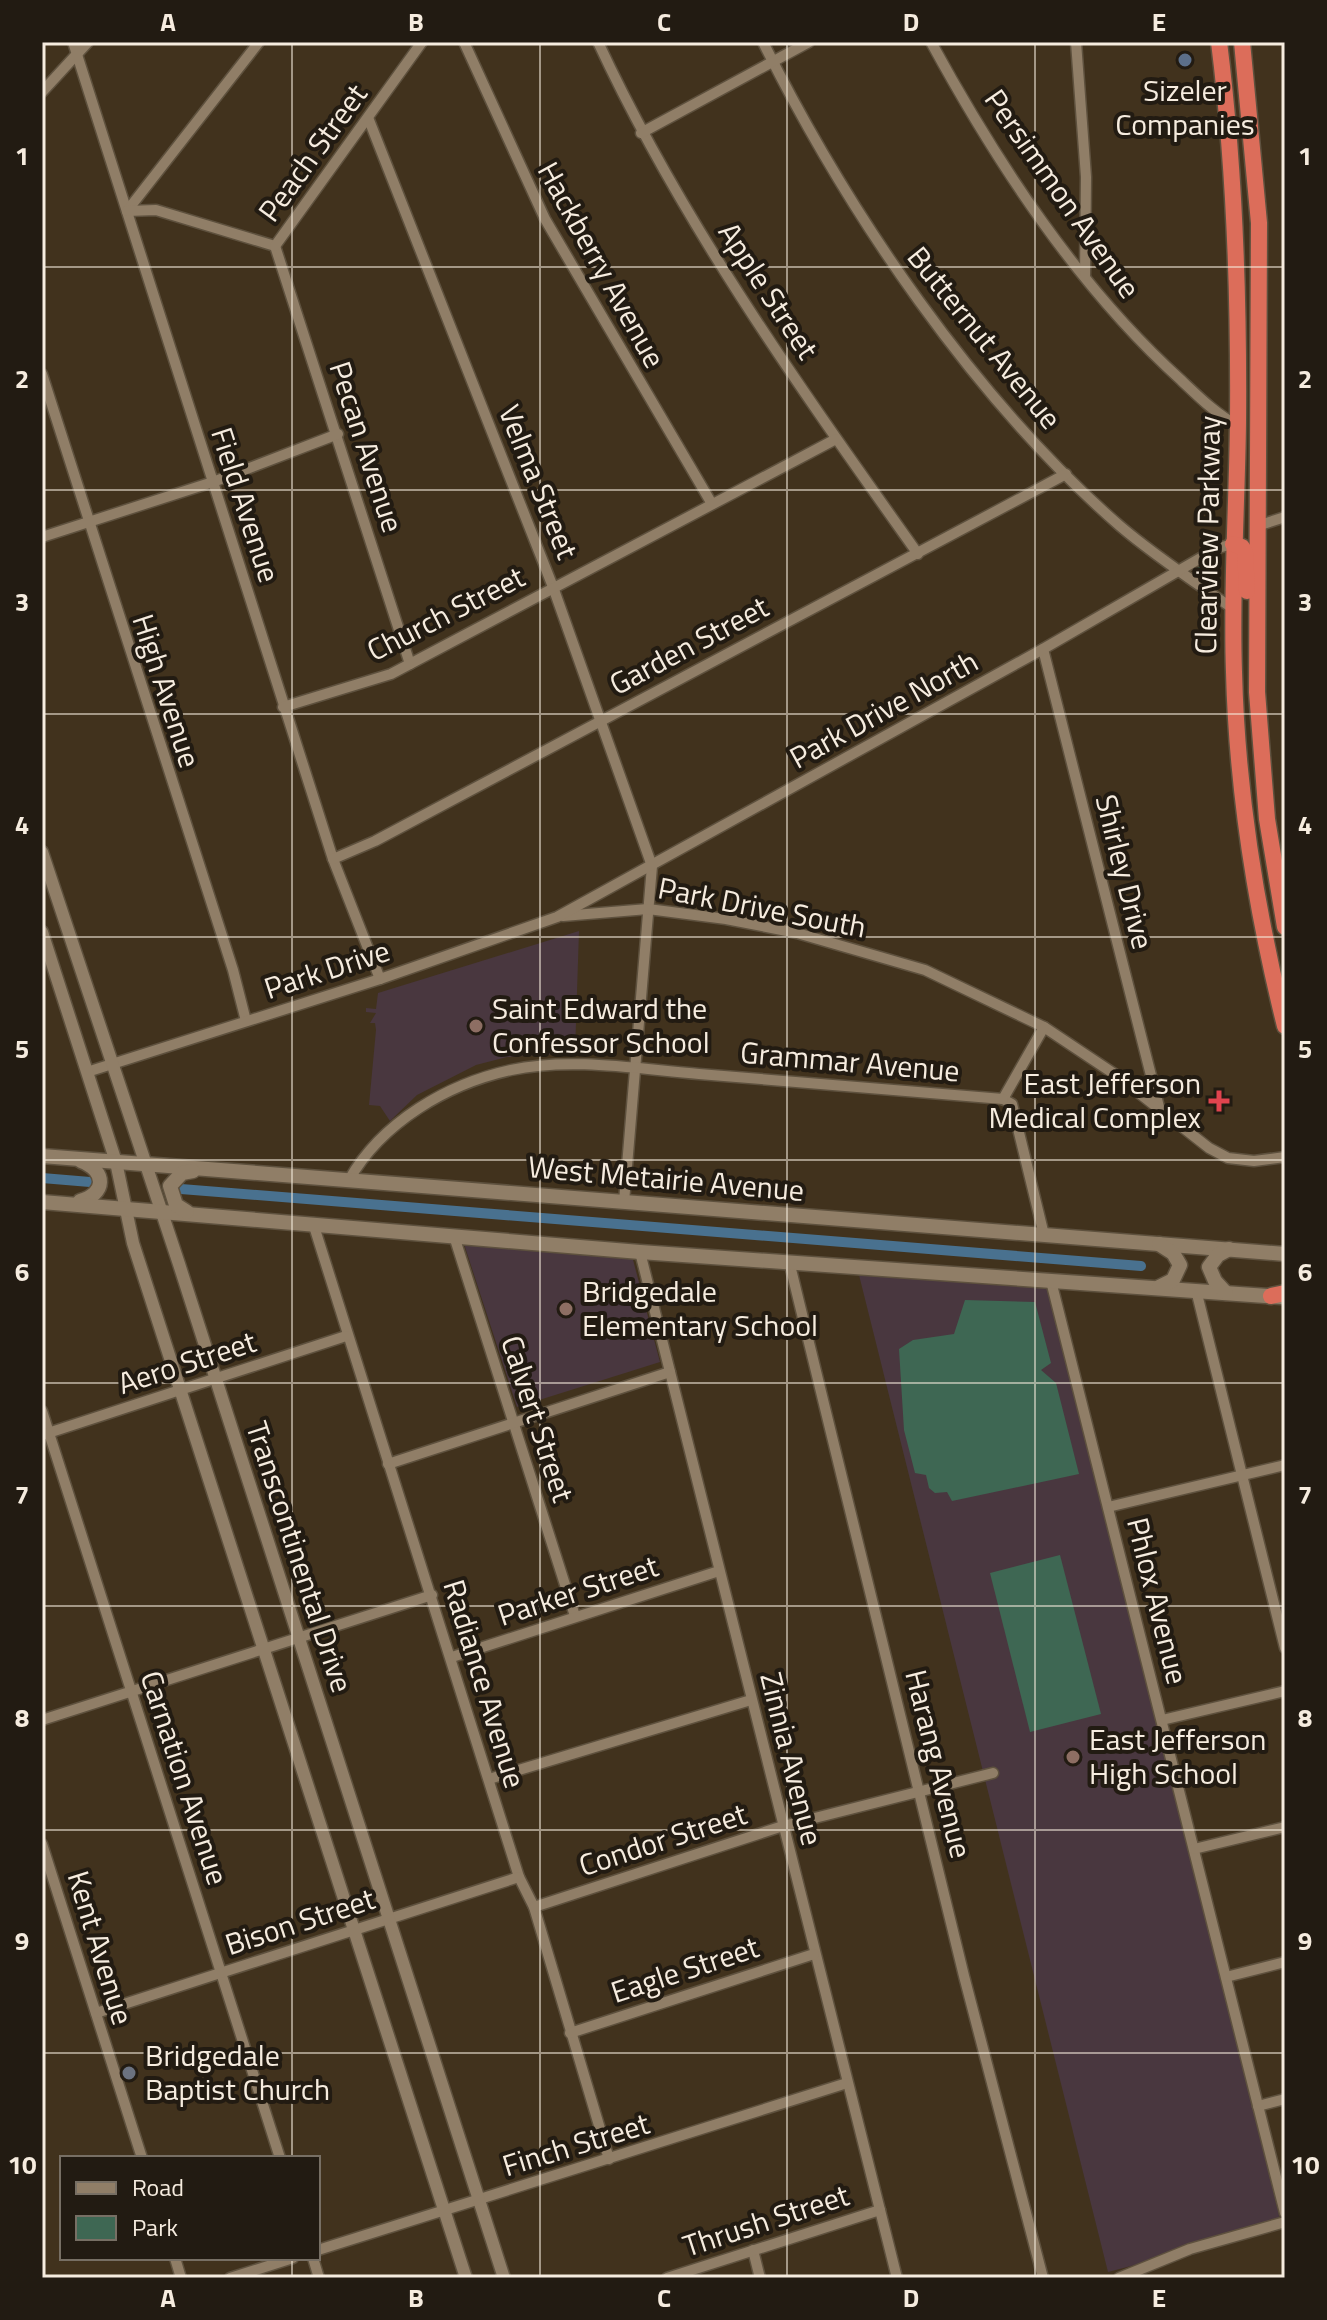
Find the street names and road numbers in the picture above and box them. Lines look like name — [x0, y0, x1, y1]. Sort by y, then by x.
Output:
street label: Peach Street — [246, 73, 378, 231]
street label: Persimmon Avenue — [973, 79, 1152, 307]
street label: Hackberry Avenue — [526, 153, 678, 376]
street label: Apple Street — [707, 213, 831, 369]
street label: Butternut Avenue — [896, 236, 1073, 439]
street label: Pecan Avenue — [318, 355, 416, 538]
street label: Velma Street — [487, 398, 591, 566]
street label: Clearview Parkway — [1182, 415, 1232, 655]
street label: Field Avenue — [199, 421, 293, 588]
street label: Church Street — [359, 553, 533, 673]
street label: Garden Street — [601, 584, 777, 706]
street label: High Avenue — [121, 608, 213, 773]
street label: Park Drive North — [781, 638, 986, 780]
street label: Shirley Drive — [1084, 790, 1166, 954]
street label: Park Drive South — [654, 864, 870, 950]
street label: Park Drive — [258, 927, 395, 1011]
street label: Grammar Avenue — [739, 1029, 962, 1093]
street label: West Metairie Avenue — [526, 1143, 806, 1213]
street label: Aero Street — [112, 1318, 262, 1406]
street label: Calvert Street — [489, 1330, 587, 1508]
street label: Transcontinental Drive — [234, 1415, 365, 1698]
street label: Phlox Avenue — [1115, 1513, 1201, 1689]
street label: Parker Street — [491, 1542, 664, 1638]
street label: Radiance Avenue — [431, 1574, 538, 1794]
street label: Carnation Avenue — [129, 1665, 241, 1891]
street label: Harang Avenue — [893, 1665, 985, 1863]
street label: Zinnia Avenue — [748, 1667, 836, 1850]
street label: Condor Street — [573, 1790, 753, 1888]
street label: Kent Avenue — [56, 1865, 146, 2030]
street label: Bison Street — [219, 1875, 381, 1967]
street label: Eagle Street — [605, 1923, 765, 2015]
street label: Finch Street — [496, 2100, 655, 2188]
street label: Thrush Street — [677, 2171, 855, 2269]

